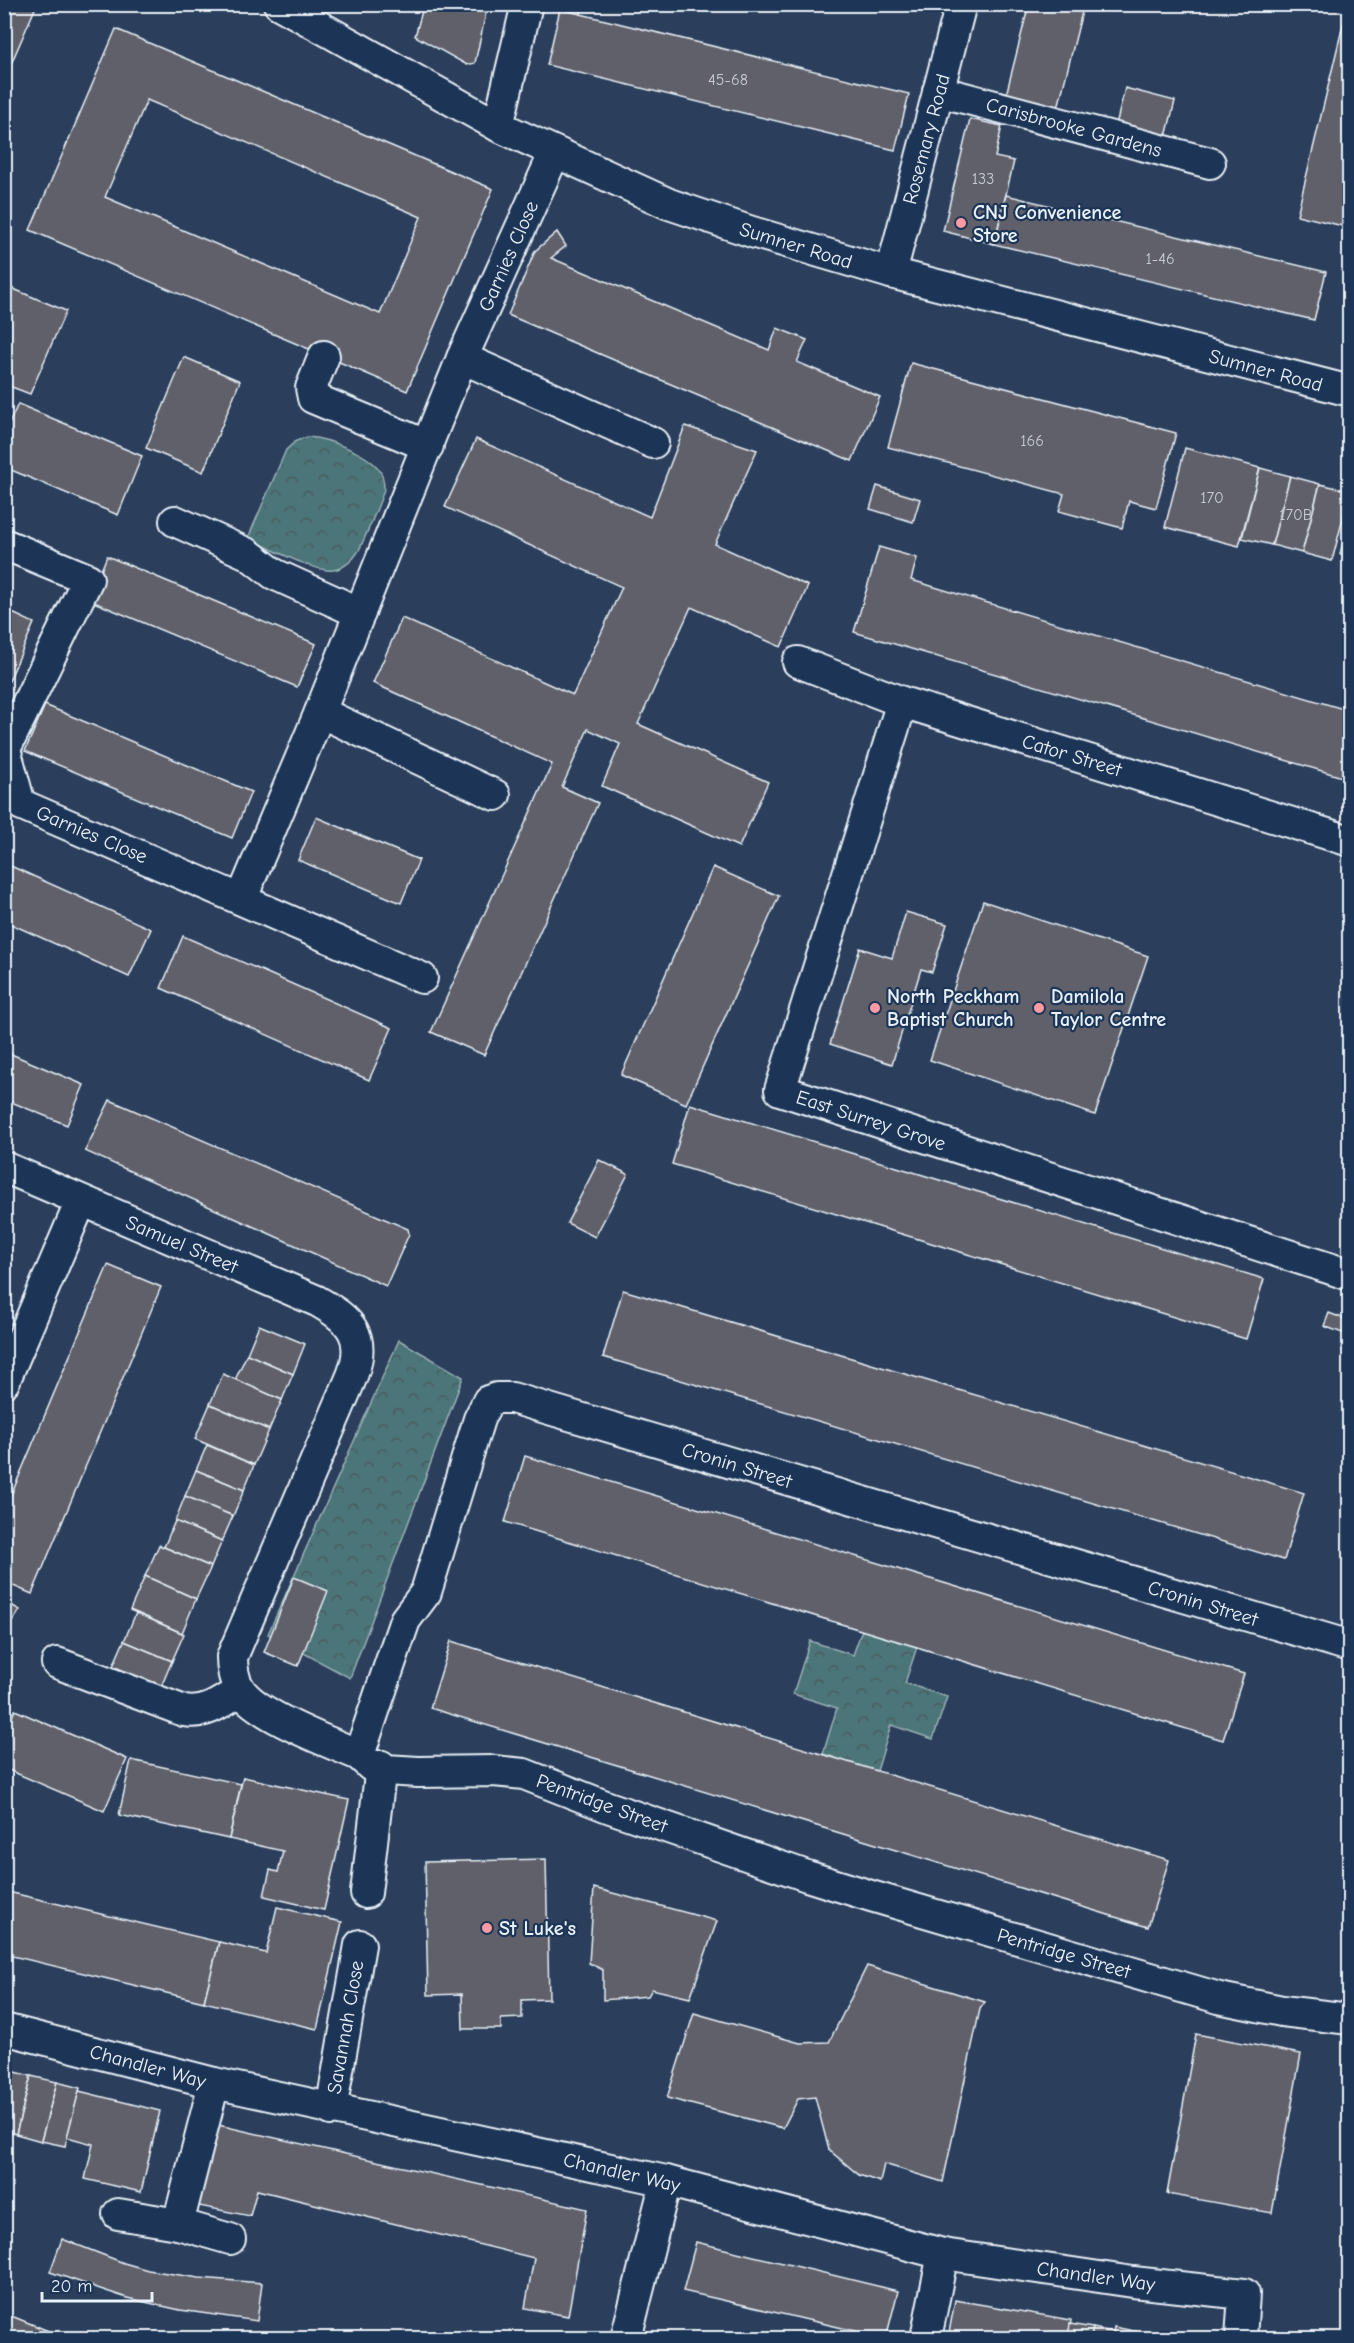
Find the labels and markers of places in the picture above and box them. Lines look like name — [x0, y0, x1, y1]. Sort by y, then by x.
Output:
place label: CNJ Convenience Store — [973, 201, 1122, 247]
marker: CNJ Convenience Store — [954, 216, 968, 230]
place label: North Peckham Baptist Church — [887, 985, 1019, 1031]
place label: Damilola Taylor Centre — [1051, 985, 1166, 1031]
marker: North Peckham Baptist Church — [868, 1001, 882, 1015]
marker: Damilola Taylor Centre — [1032, 1001, 1046, 1015]
place label: St Luke's — [499, 1917, 576, 1940]
marker: St Luke's — [480, 1921, 494, 1935]

